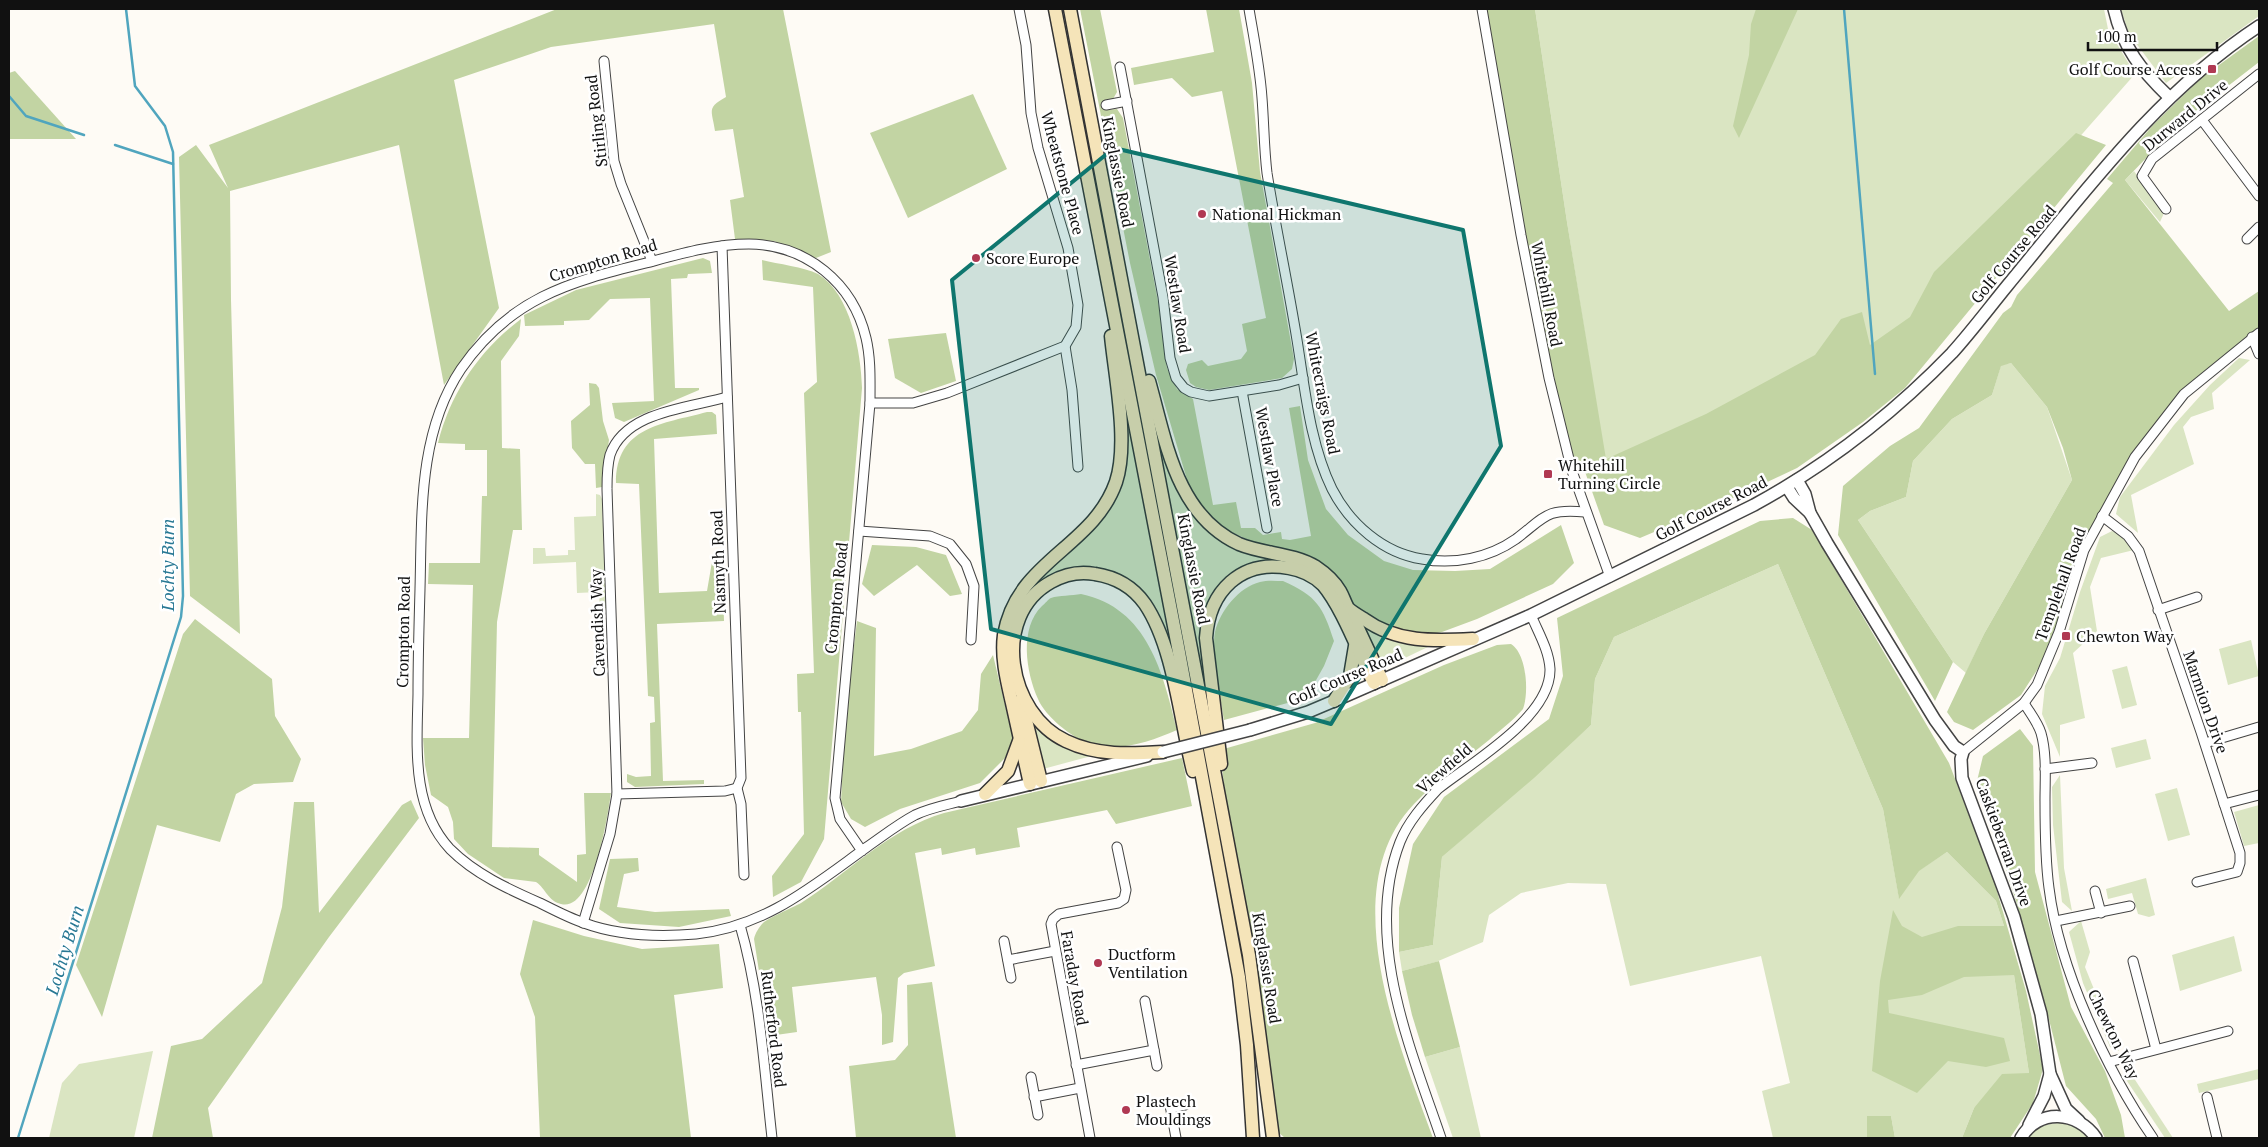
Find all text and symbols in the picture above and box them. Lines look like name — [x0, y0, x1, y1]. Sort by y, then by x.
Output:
scale bar — [2088, 20, 2217, 52]
text: 100 m — [2096, 26, 2137, 46]
place label: Golf Course Access — [2069, 58, 2202, 80]
marker: Golf Course Access — [2206, 63, 2218, 75]
street label: Stirling Road — [579, 74, 613, 168]
street label: Durward Drive — [2138, 74, 2232, 156]
street label: Wheatstone Place — [1036, 109, 1090, 237]
street label: Kinglassie Road — [1096, 115, 1140, 229]
street label: Golf Course Road — [1965, 200, 2061, 308]
place label: National Hickman — [1212, 203, 1342, 225]
marker: National Hickman — [1196, 208, 1208, 220]
street label: Crompton Road — [546, 233, 660, 287]
street label: Whitehill Road — [1526, 240, 1568, 349]
place label: Score Europe — [986, 247, 1079, 269]
marker: Score Europe — [970, 252, 982, 264]
street label: Westlaw Road — [1159, 253, 1197, 355]
street label: Whitecraigs Road — [1300, 330, 1346, 456]
street label: Westlaw Place — [1250, 405, 1290, 509]
place label: Whitehill Turning Circle — [1558, 454, 1660, 494]
marker: Whitehill Turning Circle — [1542, 468, 1554, 480]
street label: Golf Course Road — [1651, 470, 1771, 546]
street label: Nasmyth Road — [705, 510, 731, 614]
street label: Kinglassie Road — [1172, 512, 1216, 626]
water label: Lochty Burn — [155, 519, 179, 612]
street label: Templehall Road — [2029, 524, 2091, 644]
street label: Crompton Road — [819, 541, 853, 655]
street label: Cavendish Way — [584, 568, 610, 677]
street label: Crompton Road — [391, 576, 415, 688]
place label: Chewton Way — [2076, 625, 2175, 647]
marker: Chewton Way — [2060, 630, 2072, 642]
street label: Golf Course Road — [1284, 643, 1406, 711]
street label: Marmion Drive — [2178, 648, 2234, 756]
street label: Viewfield — [1412, 738, 1477, 798]
street label: Caskieberran Drive — [1971, 775, 2037, 909]
water label: Lochty Burn — [39, 902, 89, 999]
street label: Kinglassie Road — [1247, 911, 1287, 1025]
street label: Faraday Road — [1056, 929, 1094, 1027]
place label: Ductform Ventilation — [1108, 943, 1188, 983]
marker: Ductform Ventilation — [1092, 957, 1104, 969]
street label: Rutherford Road — [756, 969, 792, 1089]
street label: Chewton Way — [2083, 985, 2146, 1084]
place label: Plastech Mouldings — [1136, 1090, 1211, 1130]
marker: Plastech Mouldings — [1120, 1104, 1132, 1116]

